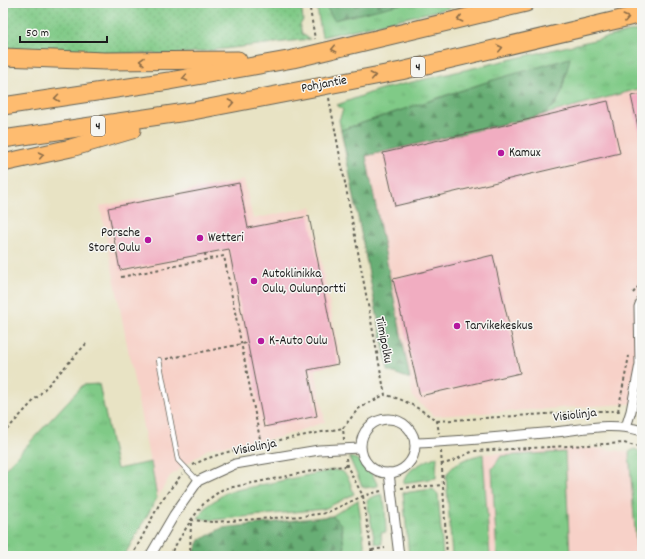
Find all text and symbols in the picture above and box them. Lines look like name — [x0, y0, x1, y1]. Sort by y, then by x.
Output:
one-way arrow — [457, 14, 464, 22]
one-way arrow — [623, 14, 629, 22]
scale bar — [20, 18, 107, 44]
text: 50 m — [26, 25, 49, 42]
one-way arrow — [331, 44, 337, 52]
one-way arrow — [496, 44, 503, 52]
one-way arrow — [139, 57, 145, 65]
road number: 4 — [411, 57, 425, 77]
street label: Pohjantie — [300, 71, 349, 99]
one-way arrow — [370, 72, 376, 81]
one-way arrow — [182, 74, 189, 82]
one-way arrow — [54, 93, 60, 102]
one-way arrow — [228, 100, 235, 108]
road number: 4 — [91, 116, 105, 136]
place label: Kamux — [509, 144, 541, 163]
marker: Kamux — [496, 148, 506, 158]
one-way arrow — [38, 151, 44, 159]
place label: Porsche Store Oulu — [88, 224, 140, 258]
place label: Wetteri — [208, 229, 244, 248]
marker: Wetteri — [195, 233, 205, 243]
marker: Porsche Store Oulu — [143, 235, 153, 245]
place label: Autoklinikka Oulu, Oulunportti — [262, 265, 346, 299]
marker: Autoklinikka Oulu, Oulunportti — [249, 276, 259, 286]
street label: Tiimipolku — [369, 315, 397, 365]
place label: Tarvikekeskus — [465, 317, 533, 336]
marker: Tarvikekeskus — [452, 321, 462, 331]
place label: K-Auto Oulu — [269, 332, 327, 351]
marker: K-Auto Oulu — [256, 336, 266, 346]
street label: Visiolinja — [552, 404, 599, 428]
street label: Visiolinja — [232, 434, 279, 461]

